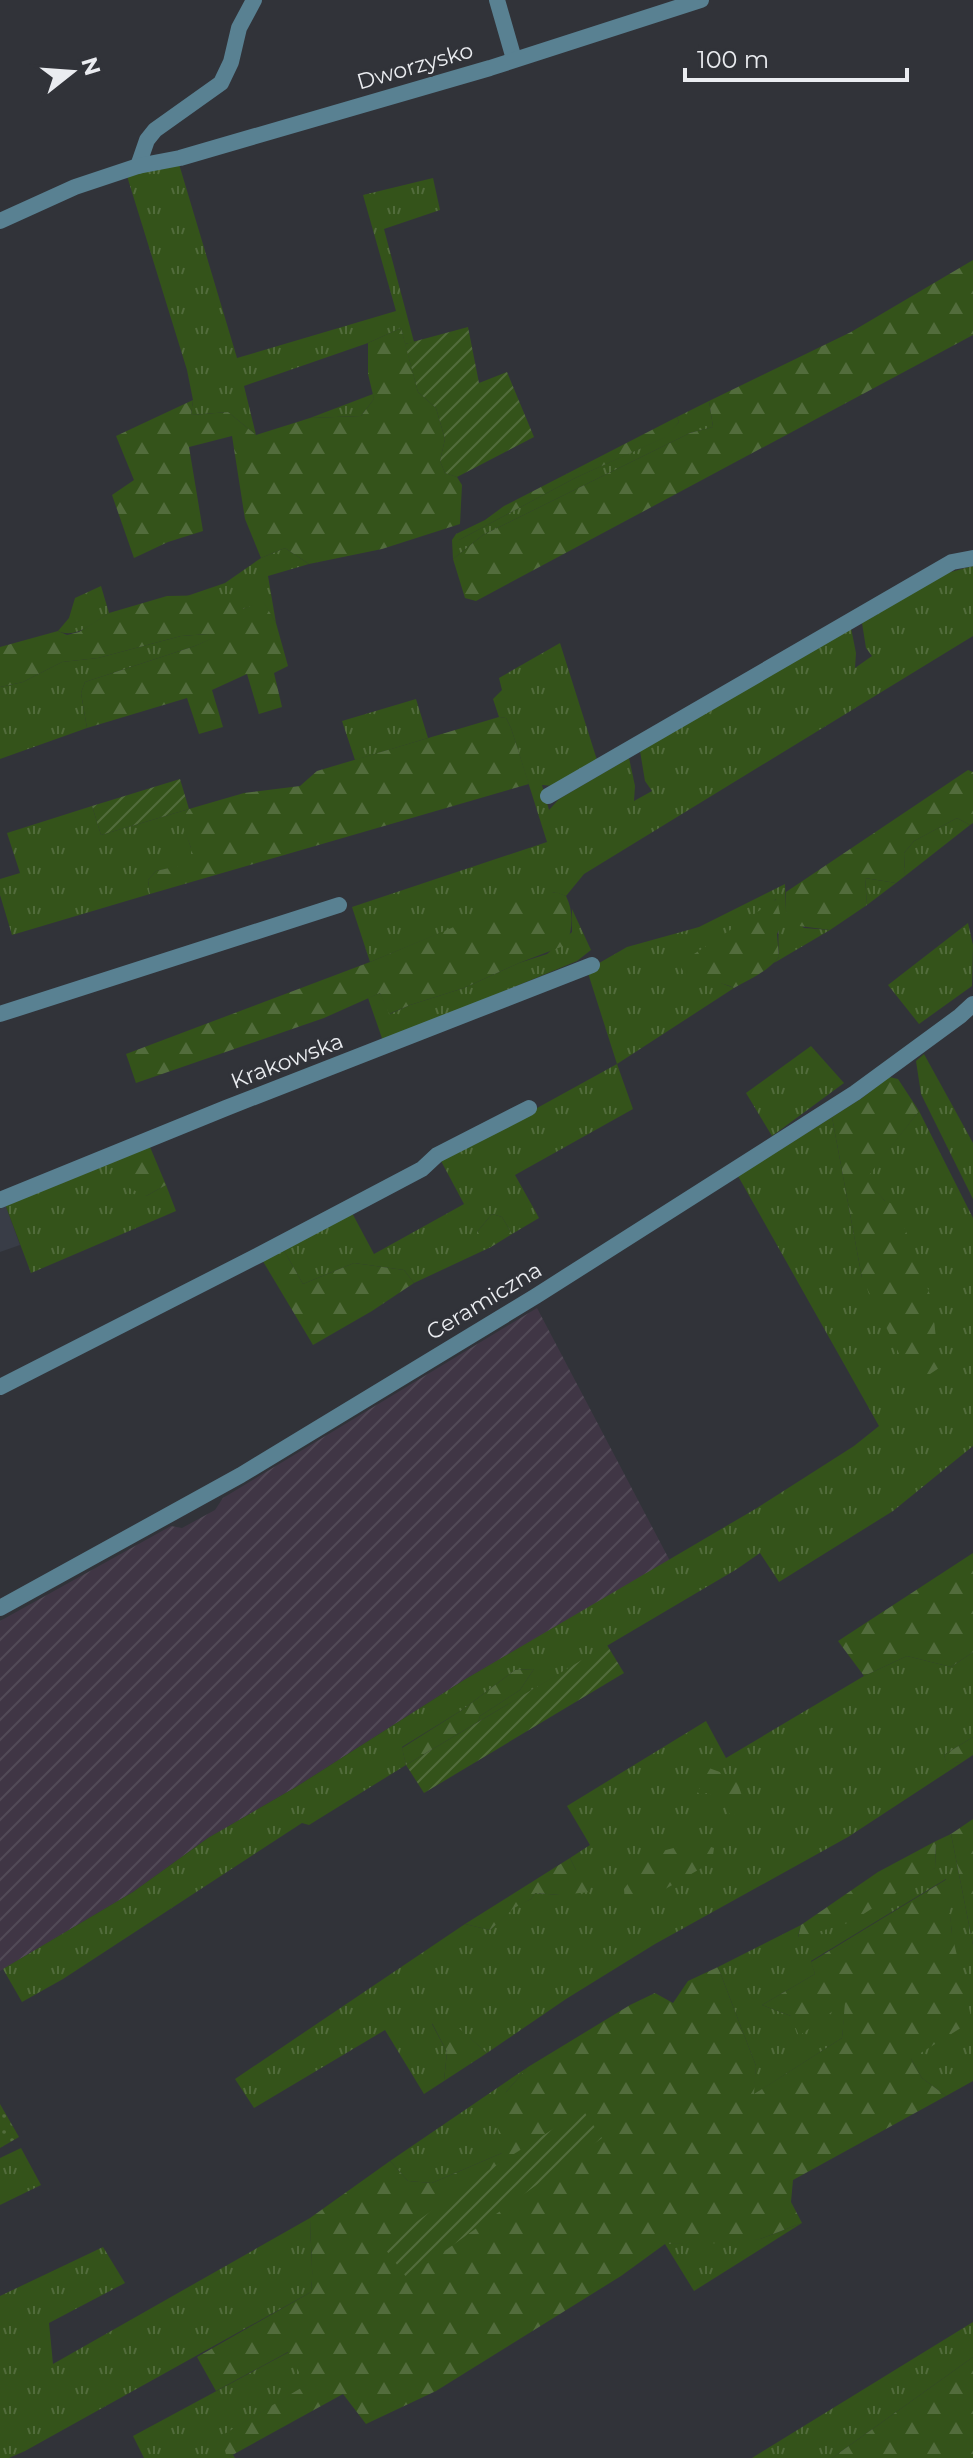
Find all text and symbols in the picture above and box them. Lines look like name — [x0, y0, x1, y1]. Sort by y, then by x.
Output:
north arrow — [32, 32, 112, 112]
scale bar — [685, 32, 907, 82]
street label: Dworzysko — [354, 37, 476, 95]
text: 100 m — [697, 45, 769, 74]
text: N — [75, 54, 106, 79]
street label: Krakowska — [227, 1027, 347, 1095]
street label: Ceramiczna — [421, 1256, 547, 1346]

